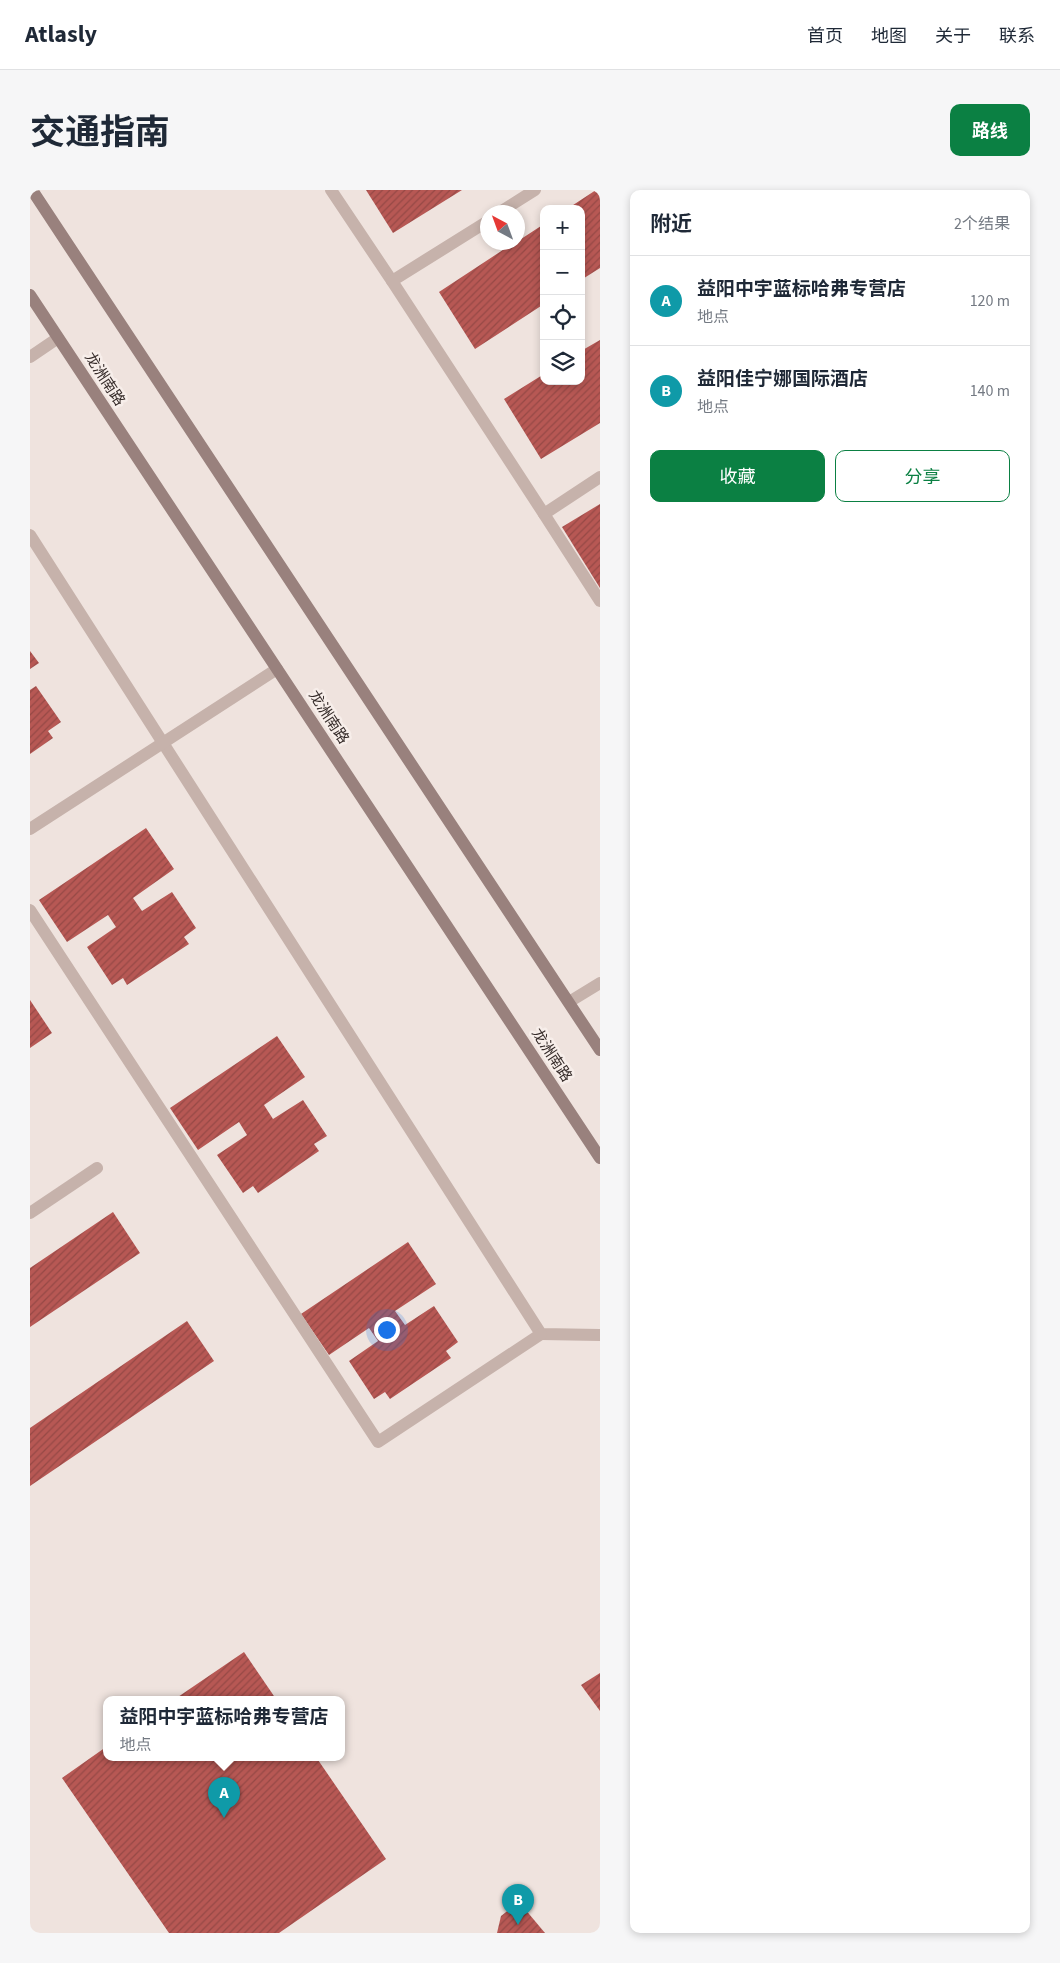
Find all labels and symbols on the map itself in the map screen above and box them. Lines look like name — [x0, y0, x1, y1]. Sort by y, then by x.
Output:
north arrow — [480, 205, 525, 250]
street label: 龙洲南路 — [79, 348, 130, 410]
street label: 龙洲南路 — [303, 686, 354, 748]
street label: 龙洲南路 — [526, 1024, 577, 1086]
your location — [374, 1317, 400, 1343]
pin: A — [208, 1777, 240, 1818]
pin: B — [502, 1884, 534, 1925]

